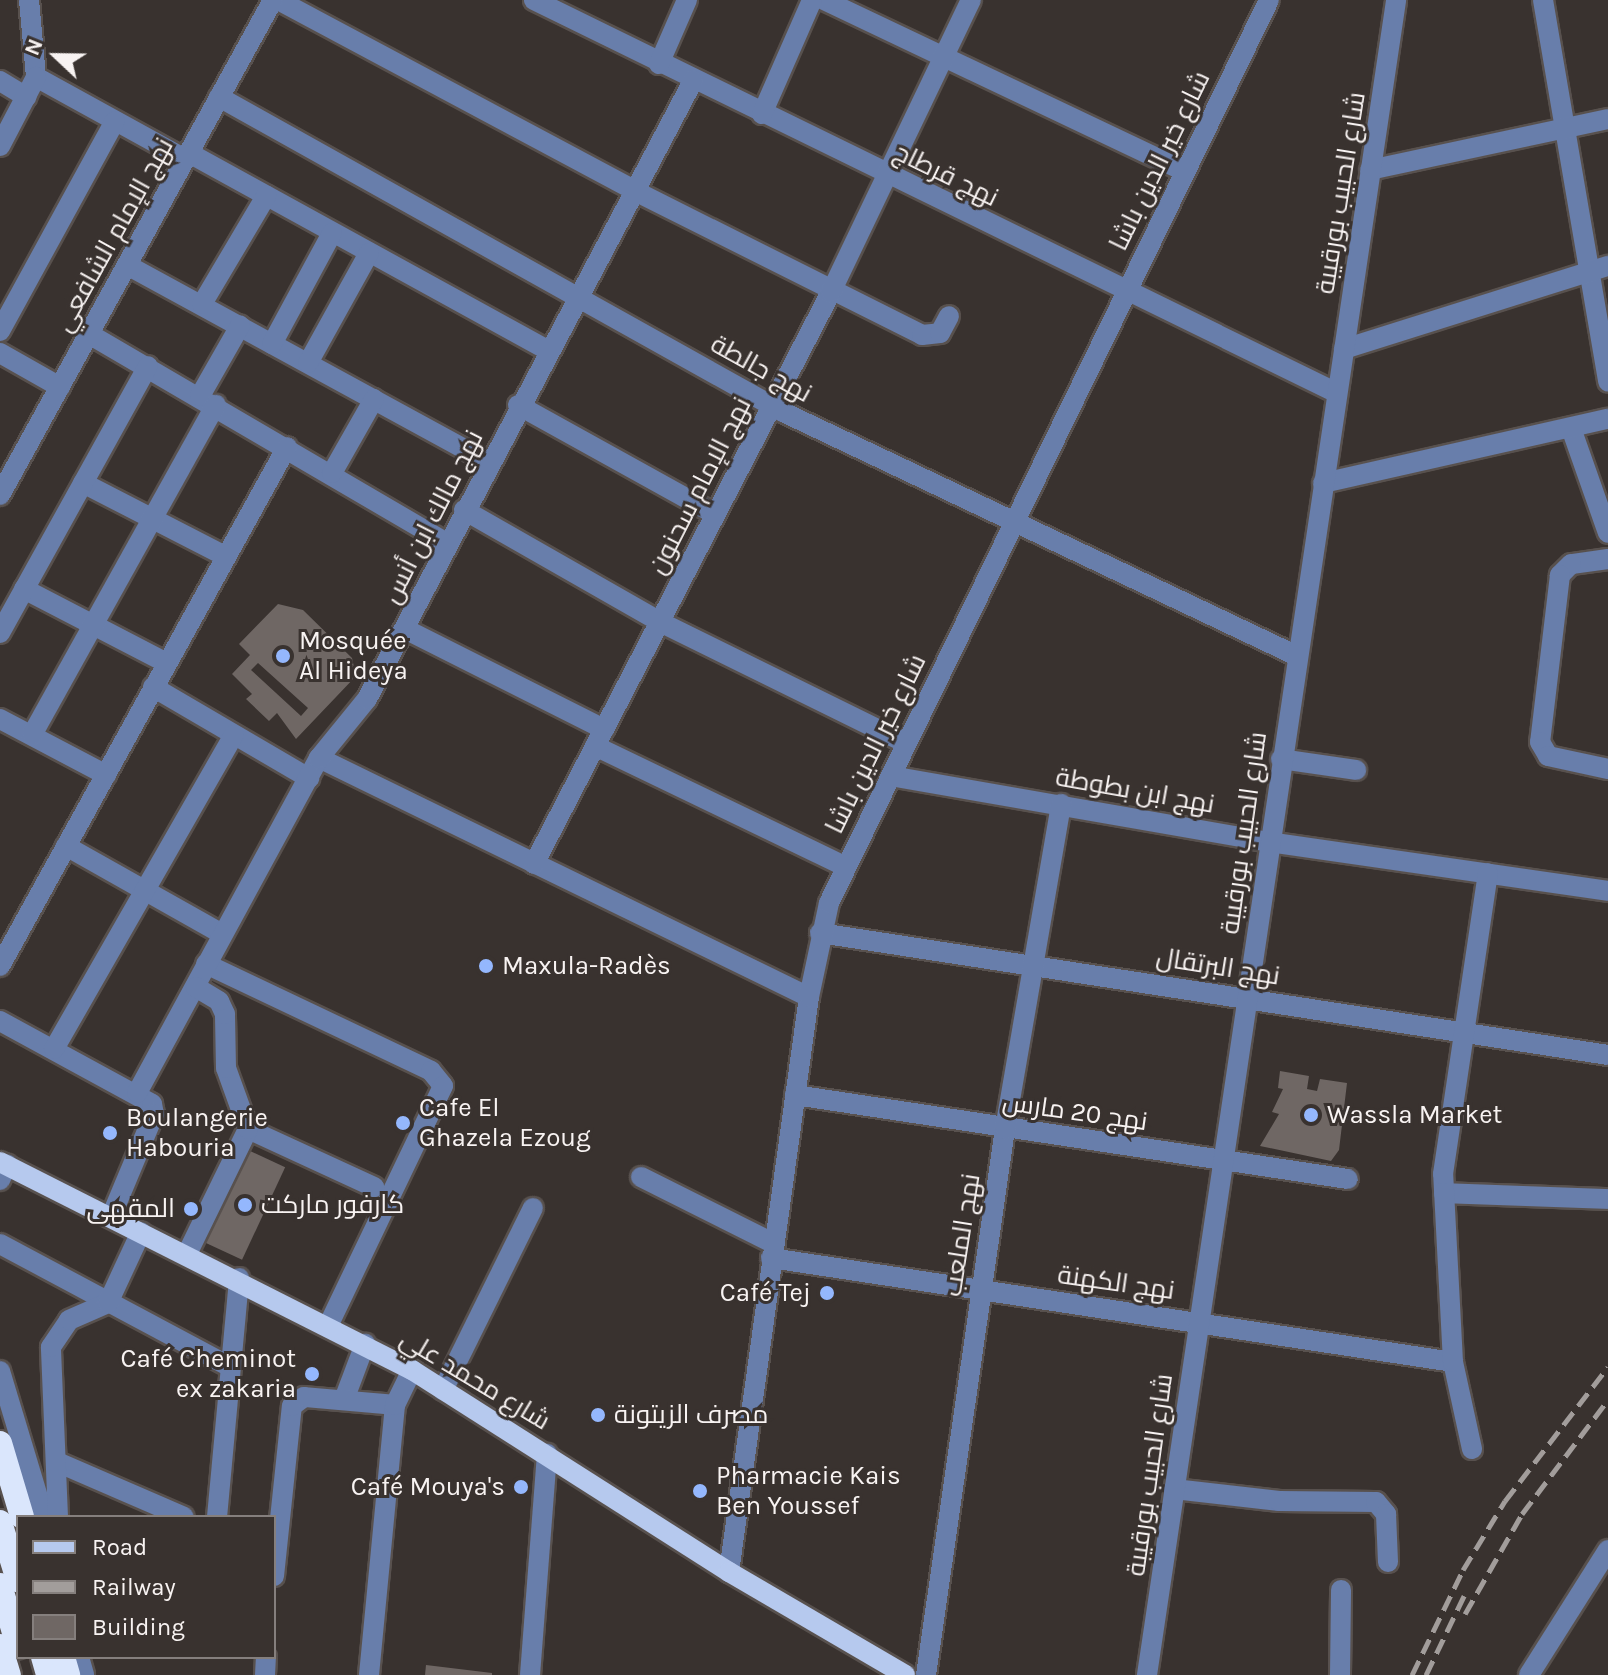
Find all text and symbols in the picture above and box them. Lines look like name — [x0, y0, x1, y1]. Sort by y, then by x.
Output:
north arrow — [16, 16, 96, 96]
text: N — [19, 35, 49, 59]
street label: شارع خير الدين باشا — [1103, 66, 1217, 256]
street label: شارع الحبيب بورقيبة — [1310, 90, 1372, 296]
street label: نهج الإمام الشافعي — [48, 133, 180, 337]
street label: نهج قرطاج — [889, 136, 1003, 214]
street label: نهج جالطة — [705, 329, 817, 409]
street label: نهج الإمام سحنون — [642, 392, 758, 580]
street label: نهج مالك ابن أنس — [376, 425, 490, 609]
place label: Mosquée Al Hideya — [299, 625, 408, 686]
marker: Mosquée Al Hideya — [274, 647, 292, 665]
street label: شارع خير الدين باشا — [819, 649, 933, 839]
street label: شارع الحبيب بورقيبة — [1214, 730, 1274, 936]
street label: نهج ابن بطوطة — [1053, 762, 1217, 820]
street label: نهج البرتقال — [1154, 942, 1282, 992]
place label: Maxula-Radès — [502, 950, 671, 982]
marker: Maxula-Radès — [477, 957, 495, 975]
street label: نهج 20 مارس — [1001, 1086, 1149, 1138]
place label: Cafe El Ghazela Ezoug — [419, 1092, 591, 1154]
place label: Wassla Market — [1327, 1099, 1502, 1131]
place label: Boulangerie Habouria — [126, 1102, 268, 1164]
marker: Wassla Market — [1302, 1106, 1320, 1124]
marker: Cafe El Ghazela Ezoug — [394, 1114, 412, 1132]
marker: Boulangerie Habouria — [101, 1124, 119, 1142]
street label: نهج الملعب — [937, 1171, 987, 1299]
place label: كارفور ماركت — [261, 1189, 404, 1221]
place label: المقهى — [87, 1193, 175, 1225]
marker: كارفور ماركت — [236, 1196, 254, 1214]
marker: المقهى — [182, 1200, 200, 1218]
street label: نهج الكهنة — [1056, 1259, 1176, 1307]
place label: Café Tej — [720, 1277, 811, 1309]
marker: Café Tej — [818, 1284, 836, 1302]
street label: شارع محمد علي — [394, 1323, 556, 1437]
place label: Café Cheminot ex zakaria — [121, 1343, 296, 1404]
marker: Café Cheminot ex zakaria — [303, 1365, 321, 1383]
street label: شارع الحبيب بورقيبة — [1120, 1372, 1180, 1578]
place label: مصرف الزيتونة — [614, 1399, 768, 1431]
marker: مصرف الزيتونة — [589, 1406, 607, 1424]
place label: Pharmacie Kais Ben Youssef — [716, 1460, 901, 1522]
place label: Café Mouya's — [351, 1471, 505, 1503]
marker: Café Mouya's — [512, 1478, 530, 1496]
marker: Pharmacie Kais Ben Youssef — [691, 1482, 709, 1500]
legend — [16, 1515, 276, 1659]
text: Road — [92, 1533, 147, 1561]
text: Railway — [92, 1573, 176, 1601]
text: Building — [92, 1613, 185, 1641]

